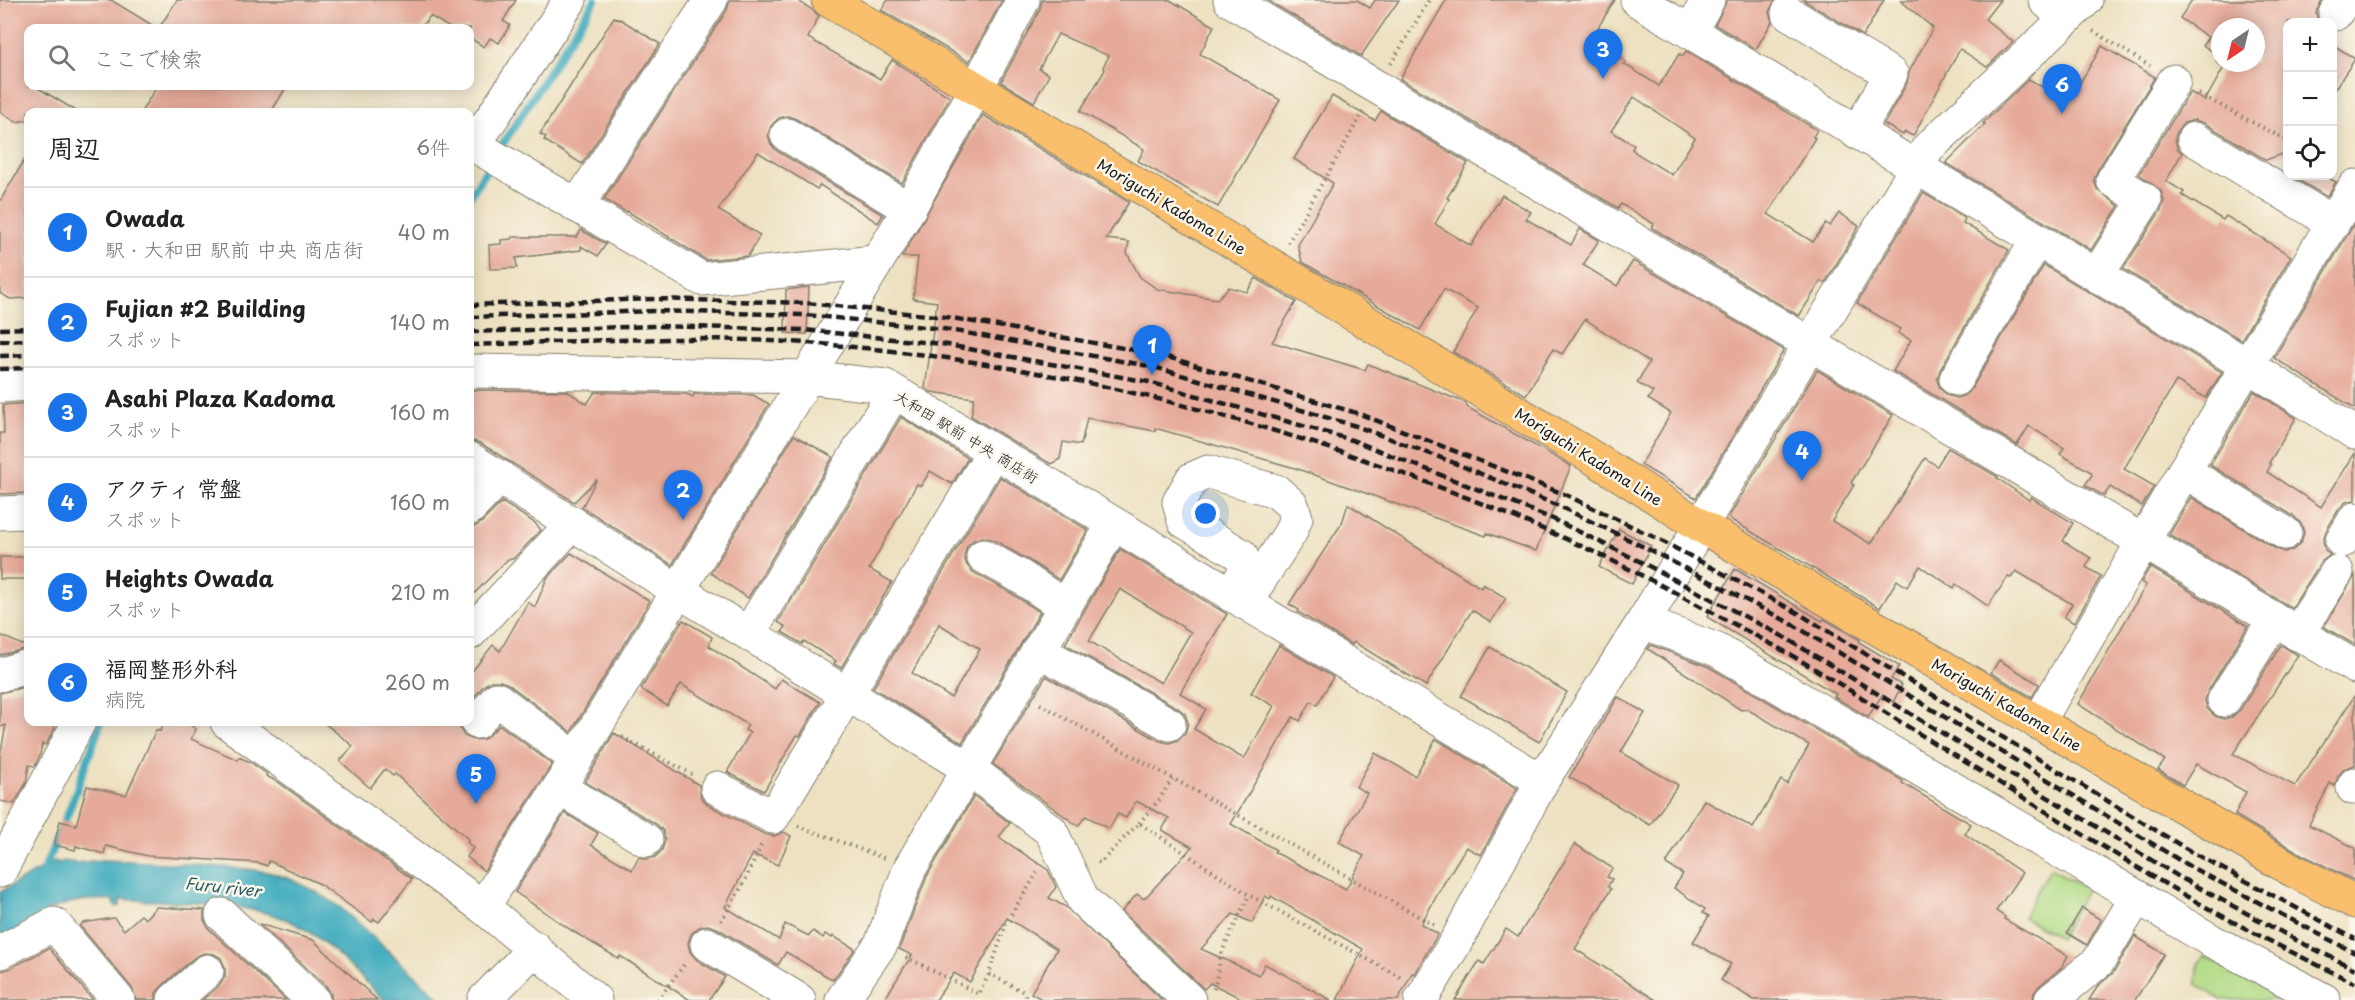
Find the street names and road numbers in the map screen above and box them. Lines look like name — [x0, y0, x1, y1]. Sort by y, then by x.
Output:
street label: Moriguchi Kadoma Line — [1093, 152, 1251, 260]
street label: 大和田 駅前 中央 商店街 — [891, 384, 1043, 488]
street label: Moriguchi Kadoma Line — [1511, 401, 1667, 511]
street label: Moriguchi Kadoma Line — [1928, 652, 2086, 756]

